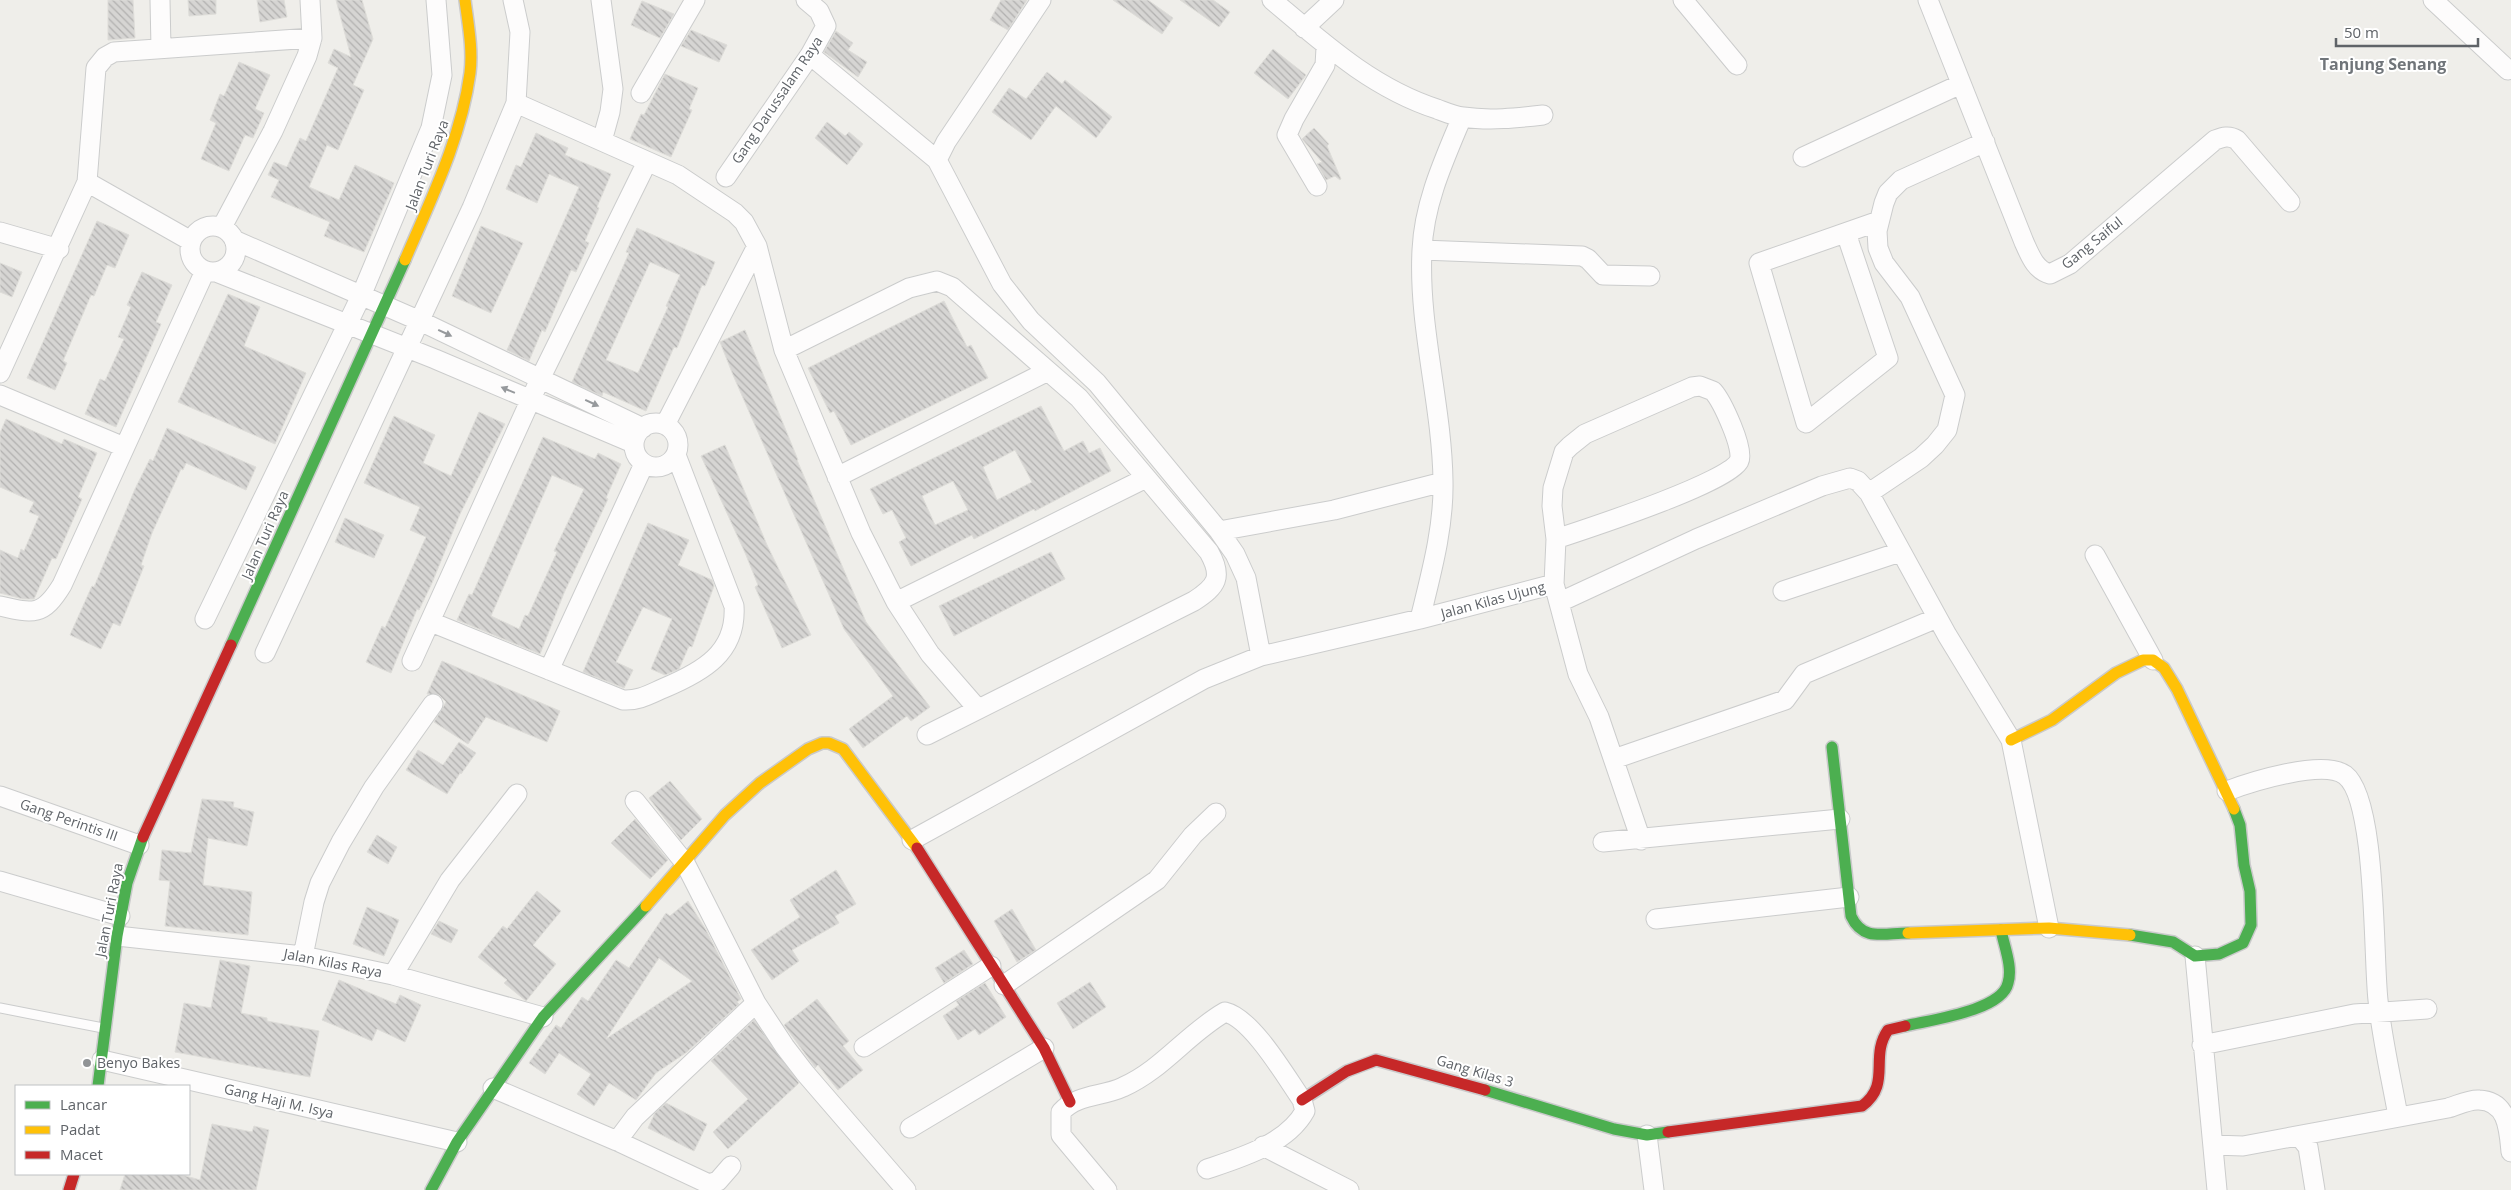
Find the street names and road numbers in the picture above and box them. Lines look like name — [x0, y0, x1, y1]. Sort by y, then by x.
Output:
street label: Gang Darussalam Raya — [727, 32, 826, 167]
street label: Jalan Turi Raya — [400, 117, 453, 215]
street label: Gang Saiful — [2057, 212, 2126, 273]
street label: Jalan Turi Raya — [236, 487, 293, 584]
street label: Jalan Kilas Ujung — [1437, 576, 1548, 623]
street label: Gang Perintis III — [18, 794, 121, 845]
street label: Jalan Turi Raya — [90, 861, 127, 961]
street label: Jalan Kilas Raya — [280, 943, 384, 981]
street label: Gang Kilas 3 — [1434, 1050, 1516, 1091]
street label: Gang Haji M. Isya — [222, 1079, 336, 1122]

